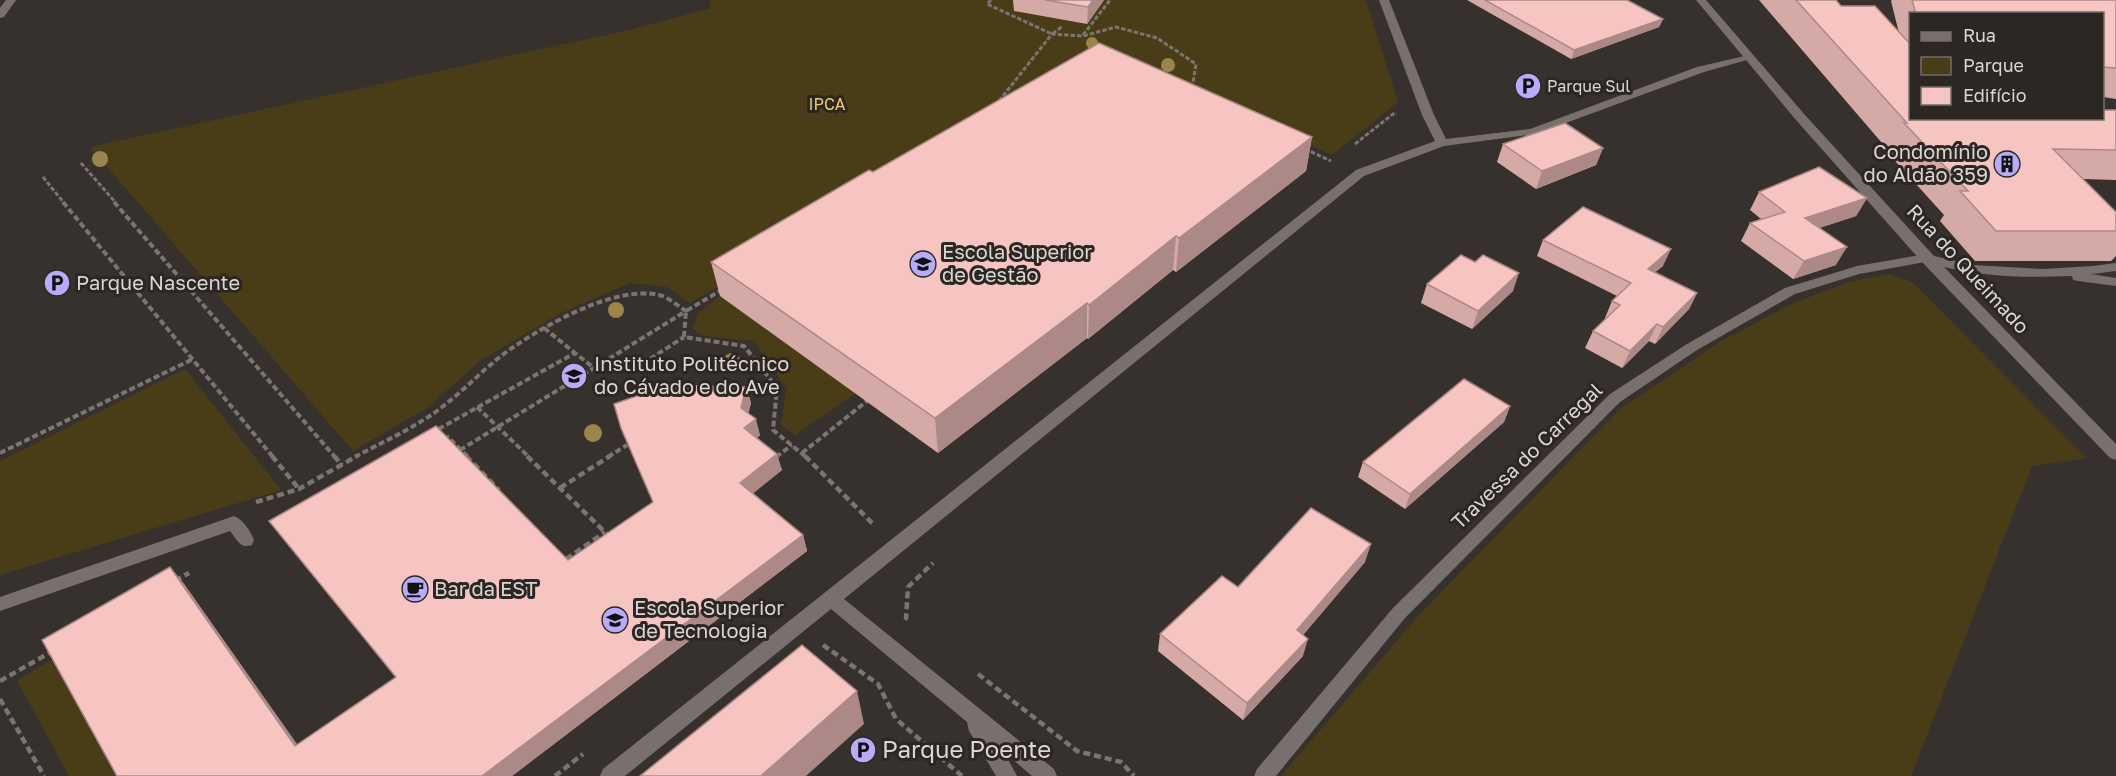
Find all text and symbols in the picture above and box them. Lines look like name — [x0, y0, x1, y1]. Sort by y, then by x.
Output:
legend — [1909, 12, 2104, 120]
text: Rua — [1963, 24, 1996, 46]
text: Parque — [1963, 54, 2024, 76]
parking icon: Parque Sul — [1513, 71, 1543, 101]
place label: Parque Sul — [1547, 76, 1630, 96]
text: Edifício — [1963, 84, 2027, 106]
park label: IPCA — [809, 94, 846, 114]
place label: Condomínio do Aldão 359 — [1864, 139, 1988, 186]
building icon: Condomínio do Aldão 359 — [1992, 149, 2022, 179]
street label: Rua do Queimado — [1903, 199, 2035, 338]
place label: Escola Superior de Gestão — [942, 239, 1092, 286]
school or university icon: Escola Superior de Gestão — [908, 249, 938, 279]
parking icon: Parque Nascente — [42, 268, 72, 298]
place label: Parque Nascente — [76, 270, 240, 294]
place label: Instituto Politécnico do Cávado e do Ave — [594, 351, 789, 398]
school or university icon: Instituto Politécnico do Cávado e do Ave — [559, 361, 589, 391]
street label: Travessa do Carregal — [1446, 377, 1607, 533]
cafe icon: Bar da EST — [400, 574, 430, 604]
place label: Bar da EST — [434, 576, 537, 600]
place label: Escola Superior de Tecnologia — [634, 595, 784, 642]
school or university icon: Escola Superior de Tecnologia — [600, 605, 630, 635]
place label: Parque Poente — [882, 734, 1051, 763]
parking icon: Parque Poente — [848, 735, 878, 765]

